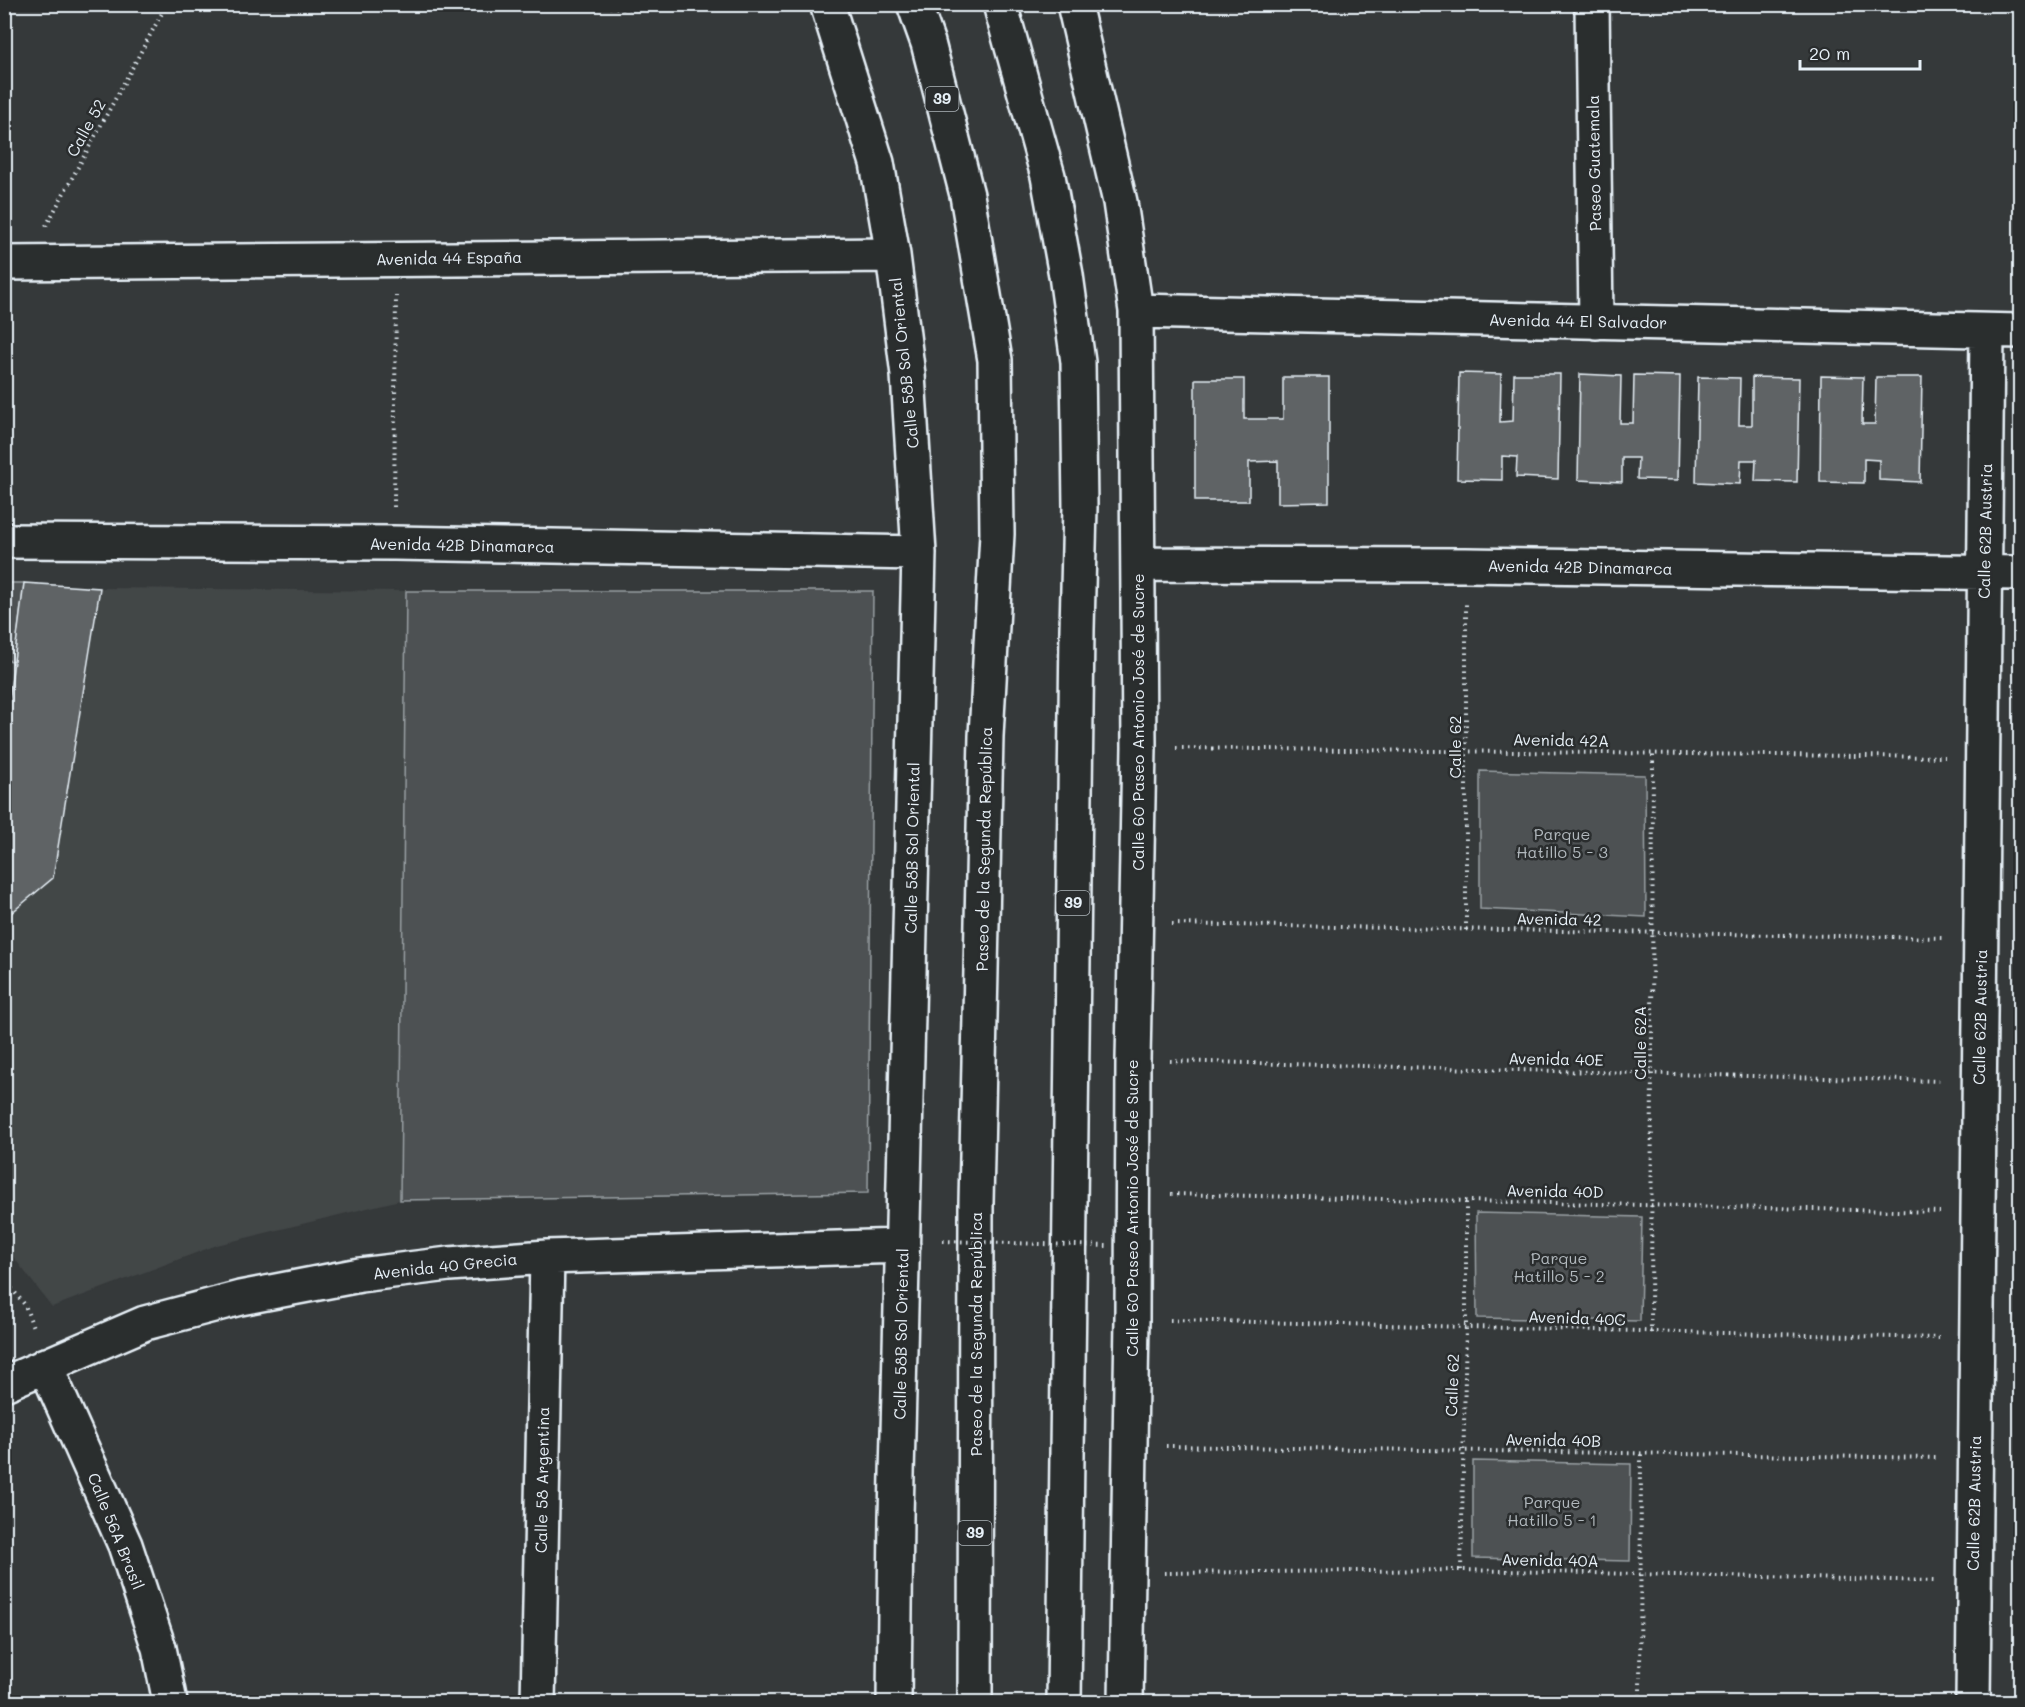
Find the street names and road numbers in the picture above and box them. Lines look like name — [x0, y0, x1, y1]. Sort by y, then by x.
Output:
road number: 39 — [926, 87, 958, 111]
street label: Calle 52 — [61, 95, 110, 160]
street label: Paseo Guatemala — [1582, 95, 1605, 231]
street label: Avenida 44 España — [376, 246, 522, 269]
street label: Calle 58B Sol Oriental — [884, 277, 923, 449]
street label: Avenida 44 El Salvador — [1489, 308, 1667, 333]
street label: Calle 62B Austria — [1973, 463, 1996, 599]
street label: Avenida 42B Dinamarca — [369, 532, 555, 557]
street label: Avenida 42B Dinamarca — [1487, 554, 1673, 579]
street label: Calle 60 Paseo Antonio José de Sucre — [1127, 573, 1148, 871]
street label: Calle 62 — [1444, 715, 1465, 779]
street label: Paseo de la Segunda República — [971, 726, 996, 971]
street label: Avenida 42A — [1513, 728, 1609, 751]
street label: Calle 58B Sol Oriental — [900, 762, 923, 934]
road number: 39 — [1056, 891, 1090, 915]
street label: Avenida 42 — [1516, 907, 1602, 930]
street label: Calle 62B Austria — [1968, 949, 1991, 1085]
street label: Calle 62A — [1629, 1006, 1650, 1080]
street label: Avenida 40E — [1508, 1047, 1604, 1070]
street label: Calle 60 Paseo Antonio José de Sucre — [1121, 1059, 1142, 1357]
street label: Avenida 40D — [1506, 1179, 1604, 1202]
street label: Paseo de la Segunda República — [965, 1212, 986, 1456]
street label: Avenida 40 Grecia — [372, 1247, 518, 1284]
street label: Calle 58B Sol Oriental — [889, 1248, 912, 1420]
street label: Avenida 40C — [1528, 1305, 1626, 1330]
street label: Calle 62 — [1440, 1353, 1463, 1417]
street label: Calle 58 Argentina — [530, 1407, 553, 1553]
street label: Avenida 40B — [1505, 1428, 1601, 1451]
street label: Calle 62B Austria — [1962, 1435, 1985, 1571]
street label: Calle 56A Brasil — [83, 1469, 149, 1592]
road number: 39 — [958, 1521, 992, 1545]
street label: Avenida 40A — [1501, 1548, 1599, 1571]

